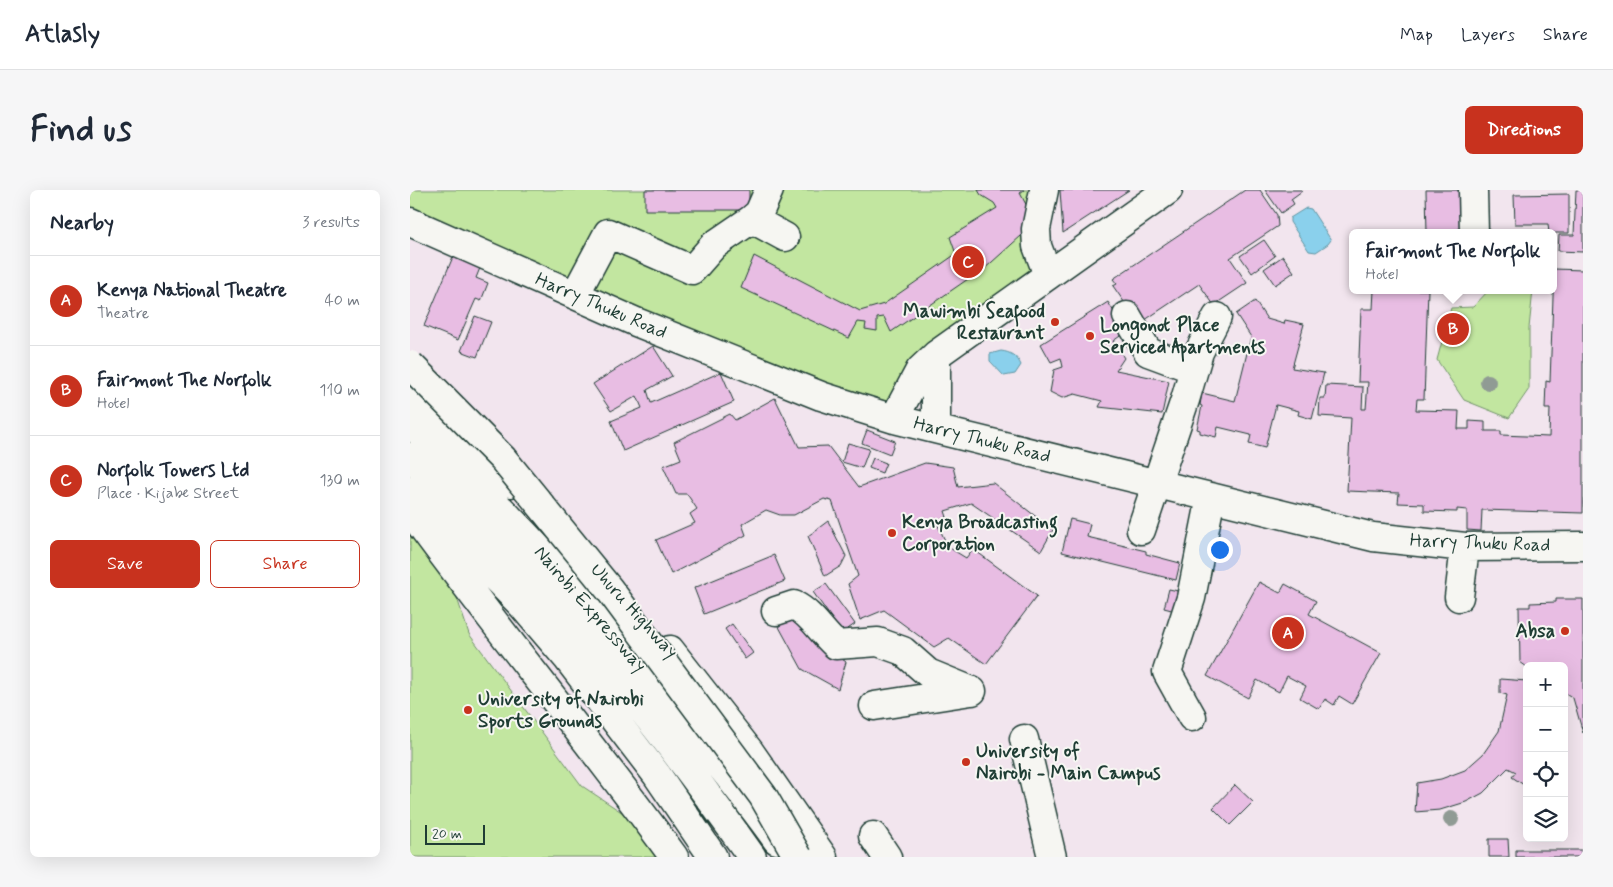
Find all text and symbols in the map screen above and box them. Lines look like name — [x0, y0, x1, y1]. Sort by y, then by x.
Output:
text: Atlasly — [25, 19, 100, 50]
text: Map — [1400, 23, 1433, 47]
text: Layers — [1461, 23, 1515, 47]
text: Share — [1543, 23, 1588, 47]
button: Directions — [1465, 106, 1583, 154]
text: Find us — [30, 107, 132, 153]
text: Nearby — [50, 209, 114, 237]
text: 3 results — [302, 212, 360, 233]
popup — [1349, 229, 1557, 294]
text: Fairmont The Norfolk — [1366, 239, 1540, 264]
pin: C — [952, 243, 984, 281]
text: Hotel — [1366, 264, 1398, 285]
street label: Harry Thuku Road — [531, 267, 671, 346]
text: Kenya National Theatre — [97, 278, 287, 303]
text: A — [61, 290, 71, 311]
text: 40 m — [324, 290, 360, 311]
place label: Mawimbi Seafood Restaurant — [903, 299, 1045, 346]
text: Theatre — [97, 303, 149, 324]
pin: B — [1437, 310, 1469, 348]
place label: Longonot Place Serviced Apartments — [1100, 313, 1265, 362]
marker: Mawimbi Seafood Restaurant — [1049, 316, 1061, 328]
marker: Longonot Place Serviced Apartments — [1084, 330, 1096, 342]
text: Fairmont The Norfolk — [97, 368, 272, 393]
text: B — [61, 380, 71, 401]
text: 110 m — [319, 380, 360, 401]
text: Hotel — [97, 393, 130, 414]
street label: Harry Thuku Road — [910, 411, 1053, 470]
text: Norfolk Towers Ltd — [97, 458, 249, 483]
text: C — [60, 470, 72, 491]
text: 130 m — [319, 470, 360, 491]
text: Place · Kijabe Street — [97, 483, 239, 504]
place label: Kenya Broadcasting Corporation — [902, 510, 1058, 557]
marker: Kenya Broadcasting Corporation — [886, 527, 898, 539]
street label: Harry Thuku Road — [1409, 528, 1551, 559]
your location — [1207, 537, 1233, 563]
button: Save — [50, 540, 200, 588]
button: Share — [210, 540, 360, 588]
street label: Nairobi Expressway — [527, 540, 652, 678]
street label: Uhuru Highway — [584, 558, 684, 665]
pin: A — [1272, 614, 1304, 652]
place label: Absa — [1515, 619, 1555, 644]
marker: Absa — [1559, 625, 1571, 637]
map controls — [1523, 662, 1568, 842]
button: + — [1523, 662, 1568, 707]
place label: University of Nairobi Sports Grounds — [478, 687, 644, 734]
marker: University of Nairobi Sports Grounds — [462, 704, 474, 716]
button: − — [1523, 707, 1568, 752]
place label: University of Nairobi - Main Campus — [976, 739, 1161, 786]
button: locate — [1523, 752, 1568, 797]
marker: University of Nairobi - Main Campus — [960, 756, 972, 768]
button: layers — [1523, 797, 1568, 842]
scale bar — [425, 822, 485, 845]
text: 20 m — [432, 825, 462, 843]

